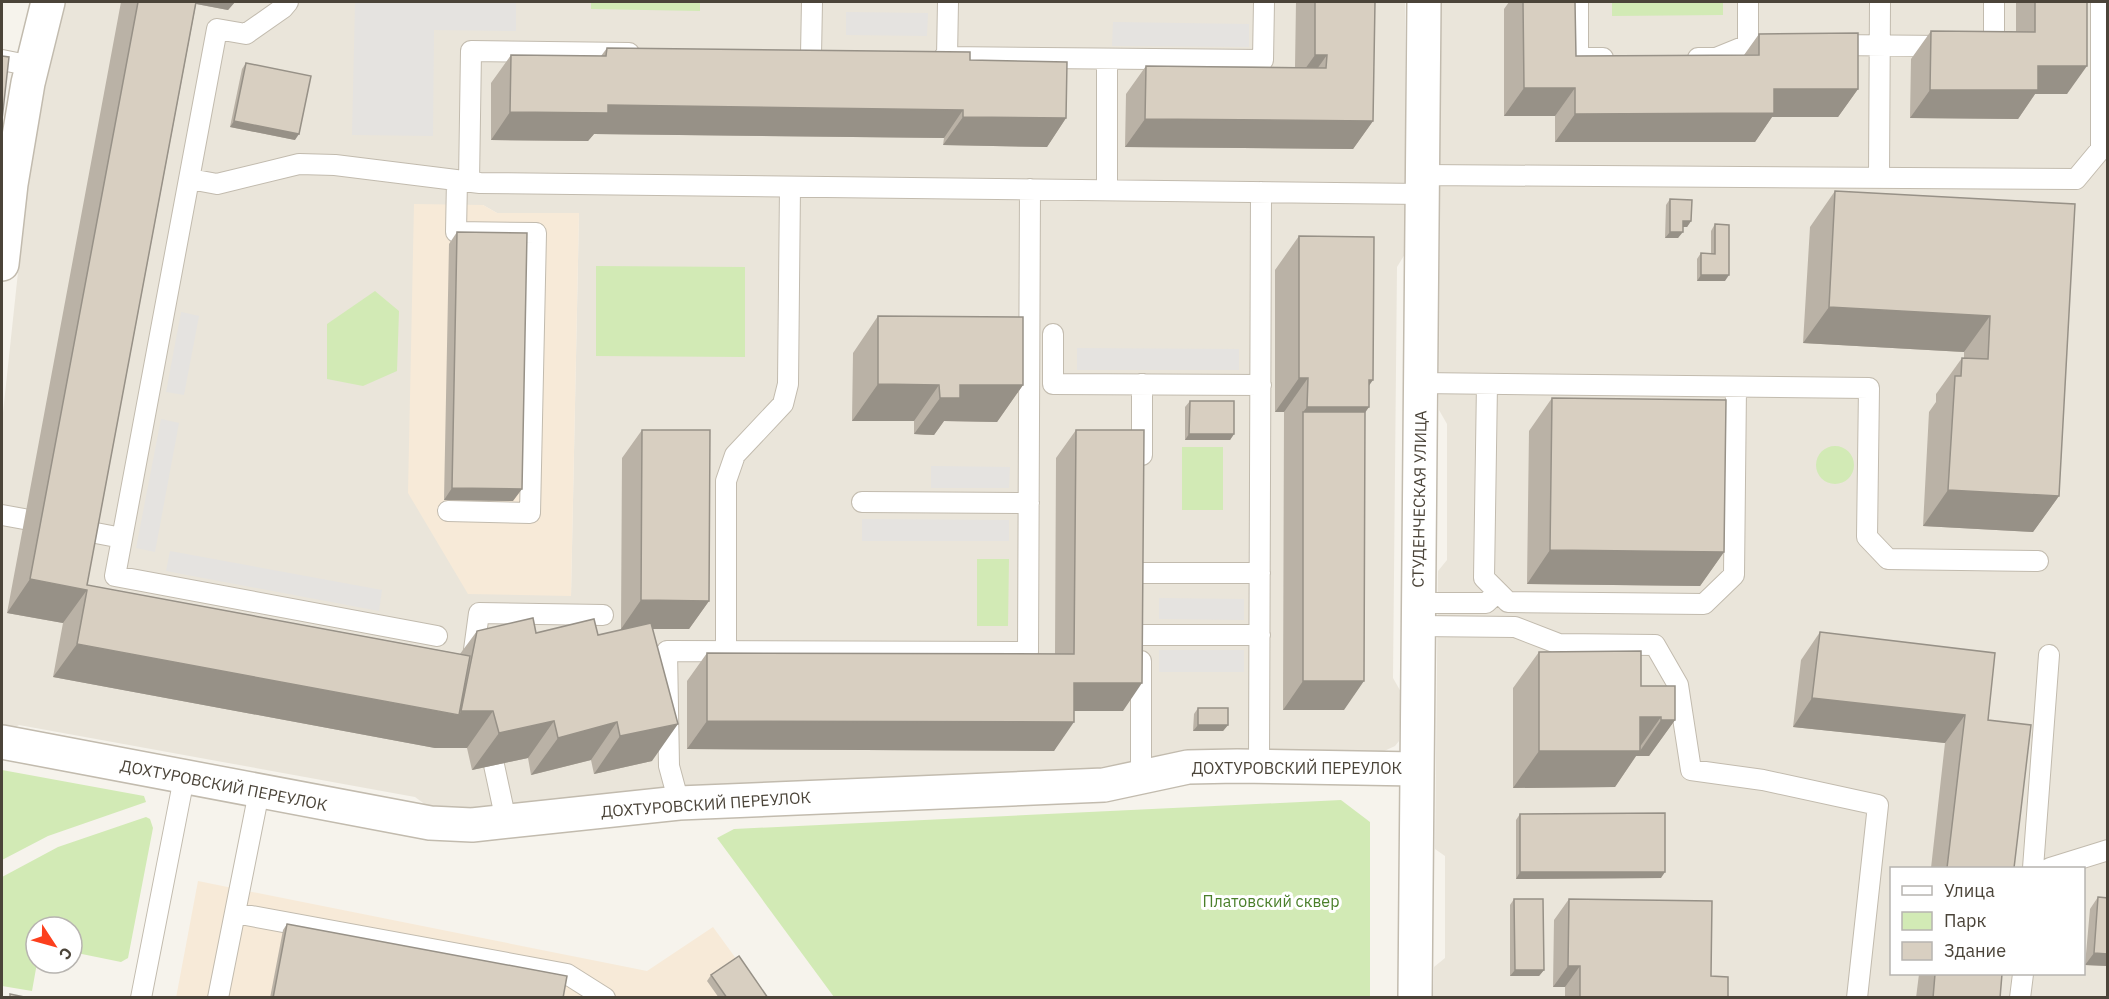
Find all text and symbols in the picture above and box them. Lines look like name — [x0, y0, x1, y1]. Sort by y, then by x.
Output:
street label: СТУДЕНЧЕСКАЯ УЛИЦА — [1407, 410, 1431, 588]
street label: ДОХТУРОВСКИЙ ПЕРЕУЛОК — [119, 755, 329, 815]
street label: ДОХТУРОВСКИЙ ПЕРЕУЛОК — [1192, 758, 1402, 778]
street label: ДОХТУРОВСКИЙ ПЕРЕУЛОК — [600, 787, 812, 821]
legend — [1890, 867, 2085, 975]
text: Улица — [1944, 879, 1995, 902]
park label: Платовский сквер — [1203, 891, 1339, 911]
text: Парк — [1944, 909, 1987, 932]
north arrow — [24, 915, 84, 975]
text: Здание — [1944, 939, 2006, 962]
text: С — [55, 944, 77, 964]

